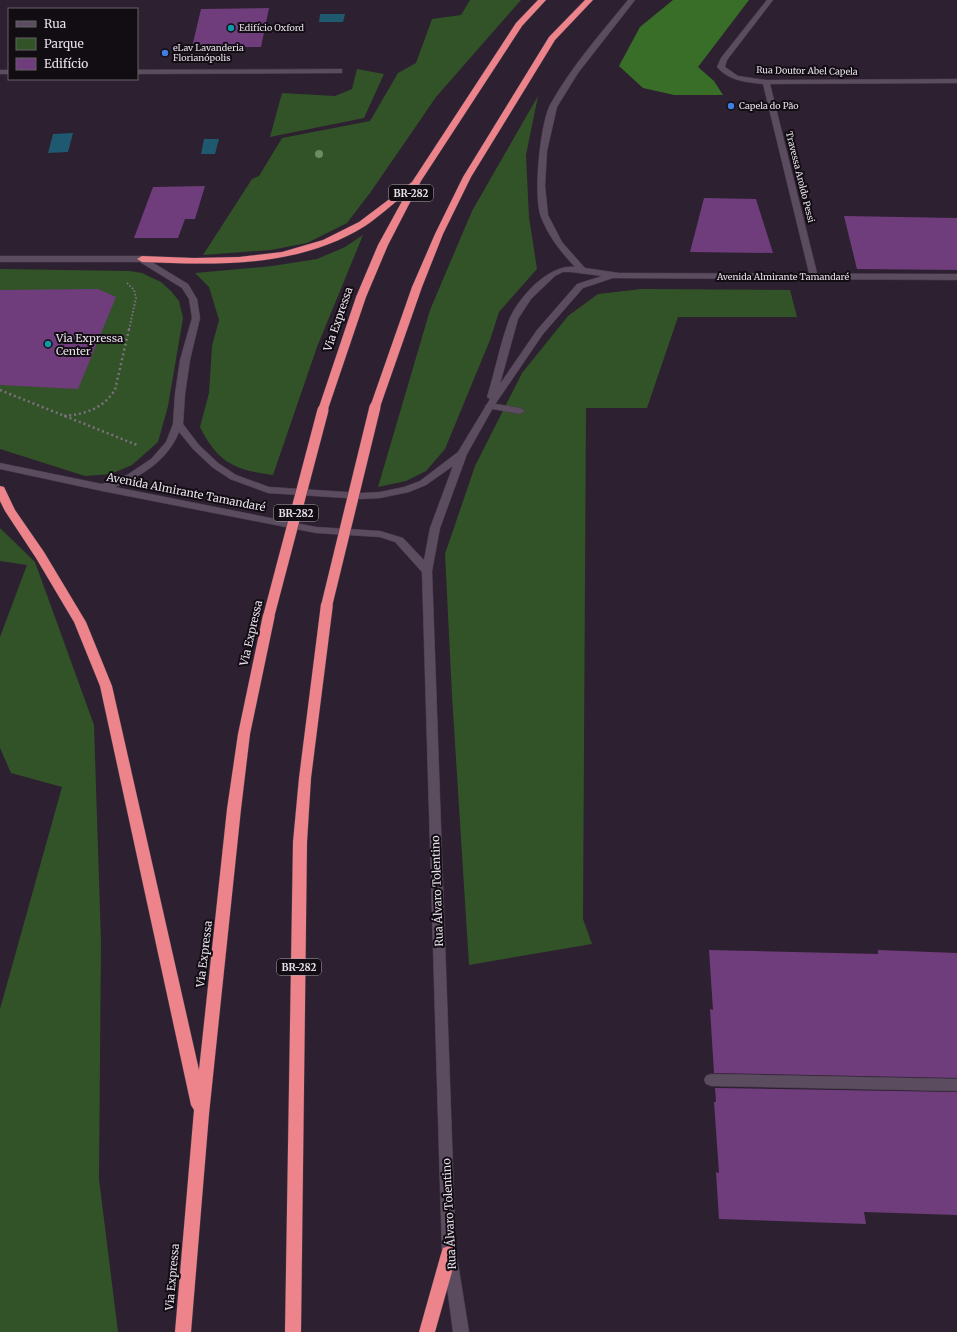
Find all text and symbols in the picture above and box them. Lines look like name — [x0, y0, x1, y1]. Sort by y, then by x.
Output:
legend — [8, 8, 138, 80]
text: Rua — [44, 16, 67, 31]
place label: Edifício Oxford — [239, 22, 305, 33]
marker: Edifício Oxford — [226, 23, 236, 33]
text: Parque — [44, 36, 84, 51]
place label: eLav Lavanderia Florianópolis — [173, 42, 244, 63]
marker: eLav Lavanderia Florianópolis — [160, 48, 170, 58]
text: Edifício — [44, 56, 88, 71]
street label: Rua Doutor Abel Capela — [756, 64, 858, 77]
place label: Capela do Pão — [739, 100, 799, 111]
marker: Capela do Pão — [726, 101, 736, 111]
street label: Travessa Aroldo Pessi — [784, 130, 817, 224]
road number: BR-282 — [389, 185, 433, 201]
street label: Avenida Almirante Tamandaré — [716, 271, 849, 282]
street label: Via Expressa — [320, 285, 356, 354]
place label: Via Expressa Center — [55, 331, 123, 358]
marker: Via Expressa Center — [43, 339, 53, 349]
street label: Avenida Almirante Tamandaré — [104, 470, 267, 514]
road number: BR-282 — [274, 505, 318, 521]
street label: Via Expressa — [236, 599, 265, 668]
street label: Rua Álvaro Tolentino — [428, 835, 446, 947]
street label: Via Expressa — [193, 920, 215, 989]
road number: BR-282 — [277, 959, 321, 975]
street label: Rua Álvaro Tolentino — [439, 1157, 459, 1270]
street label: Via Expressa — [162, 1243, 182, 1312]

